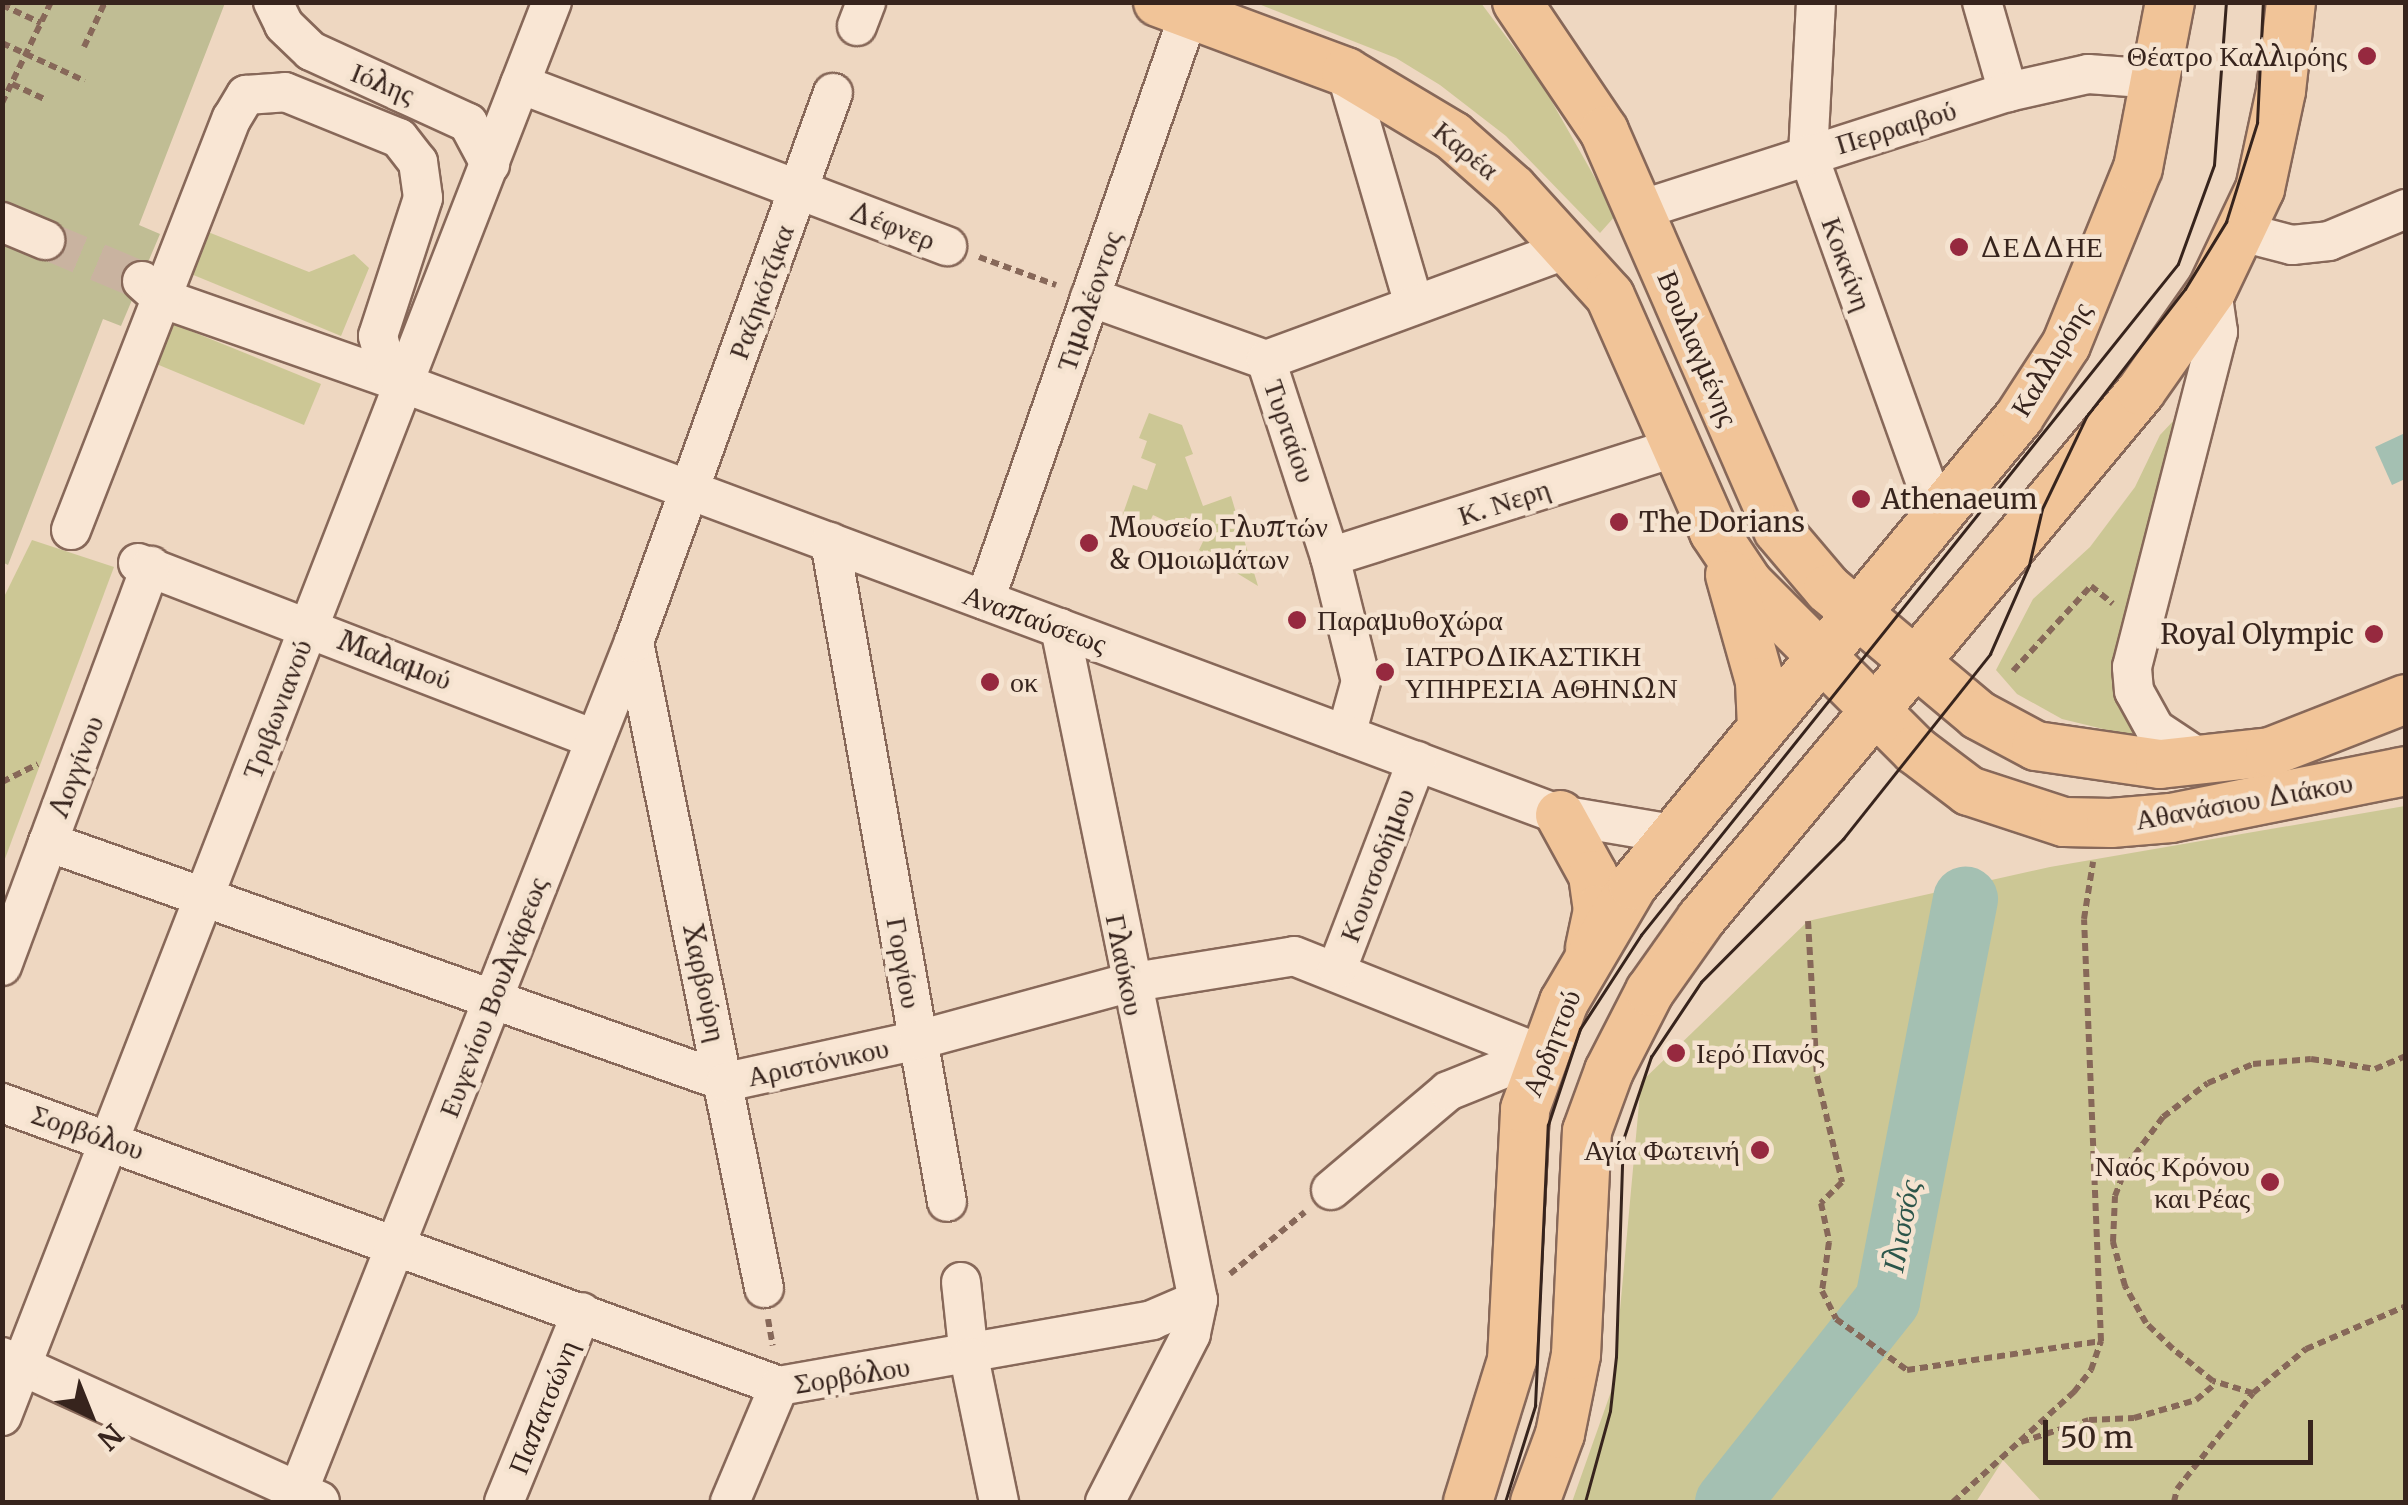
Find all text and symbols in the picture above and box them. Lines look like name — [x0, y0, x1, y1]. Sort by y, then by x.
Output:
place label: Θέατρο Καλλιρόης — [2127, 39, 2347, 73]
marker: Θέατρο Καλλιρόης — [2356, 45, 2378, 67]
street label: Ιόλης — [346, 55, 420, 111]
street label: Περραιβού — [1832, 93, 1960, 161]
street label: Καρέα — [1427, 114, 1505, 186]
street label: Δέφνερ — [844, 193, 940, 257]
street label: Κοκκίνη — [1815, 213, 1879, 315]
street label: Ραζηκότζικα — [721, 220, 801, 364]
street label: Τιμολέοντος — [1049, 226, 1129, 376]
place label: ΔΕΔΔΗΕ — [1979, 230, 2103, 264]
marker: ΔΕΔΔΗΕ — [1948, 236, 1970, 258]
street label: Βουλιαγμένης — [1650, 265, 1746, 431]
street label: Καλλιρόης — [2004, 296, 2098, 422]
street label: Τυρταίου — [1257, 375, 1323, 487]
street label: Κ. Νερη — [1454, 471, 1554, 533]
place label: Athenaeum — [1881, 482, 2038, 516]
marker: Athenaeum — [1850, 488, 1872, 510]
place label: The Dorians — [1639, 505, 1805, 539]
place label: Μουσείο Γλυπτών & Ομοιωμάτων — [1109, 510, 1328, 576]
marker: The Dorians — [1608, 511, 1630, 533]
marker: Μουσείο Γλυπτών & Ομοιωμάτων — [1078, 532, 1100, 554]
street label: Αναπαύσεως — [959, 578, 1111, 660]
place label: Παραμυθοχώρα — [1317, 603, 1503, 637]
marker: Παραμυθοχώρα — [1286, 609, 1308, 631]
place label: Royal Olympic — [2160, 617, 2354, 651]
street label: Μαλαμού — [334, 623, 456, 697]
marker: Royal Olympic — [2363, 623, 2385, 645]
street label: Τριβωνιανού — [235, 635, 319, 783]
place label: ΙΑΤΡΟΔΙΚΑΣΤΙΚΗ ΥΠΗΡΕΣΙΑ ΑΘΗΝΩΝ — [1405, 639, 1678, 705]
marker: ΙΑΤΡΟΔΙΚΑΣΤΙΚΗ ΥΠΗΡΕΣΙΑ ΑΘΗΝΩΝ — [1374, 661, 1396, 683]
place label: οκ — [1010, 665, 1038, 699]
marker: οκ — [979, 671, 1001, 693]
street label: Λογγίνου — [41, 711, 111, 821]
street label: Αθανάσιου Διάκου — [2133, 765, 2355, 837]
street label: Κουτσοδήμου — [1332, 784, 1422, 946]
street label: Ευγενίου Βουλγάρεως — [432, 872, 554, 1122]
street label: Γλαύκου — [1099, 912, 1151, 1018]
street label: Γοργίου — [879, 915, 929, 1011]
street label: Χαρβούρη — [676, 921, 734, 1045]
street label: Αρδηττού — [1514, 985, 1588, 1101]
street label: Αριστόνικου — [744, 1031, 892, 1093]
place label: Ιερό Πανός — [1696, 1036, 1824, 1070]
marker: Ιερό Πανός — [1665, 1042, 1687, 1064]
street label: Σορβόλου — [27, 1097, 149, 1167]
place label: Αγία Φωτεινή — [1584, 1133, 1740, 1167]
marker: Αγία Φωτεινή — [1749, 1139, 1771, 1161]
place label: Ναός Κρόνου και Ρέας — [2095, 1149, 2250, 1215]
marker: Ναός Κρόνου και Ρέας — [2259, 1171, 2281, 1193]
water label: Ιλισσός — [1874, 1177, 1928, 1275]
street label: Παπατσώνη — [501, 1335, 585, 1479]
street label: Σορβόλου — [792, 1349, 912, 1401]
north arrow — [40, 1365, 140, 1465]
scale bar — [2048, 1400, 2318, 1462]
text: N — [90, 1416, 131, 1458]
text: 50 m — [2060, 1418, 2133, 1456]

